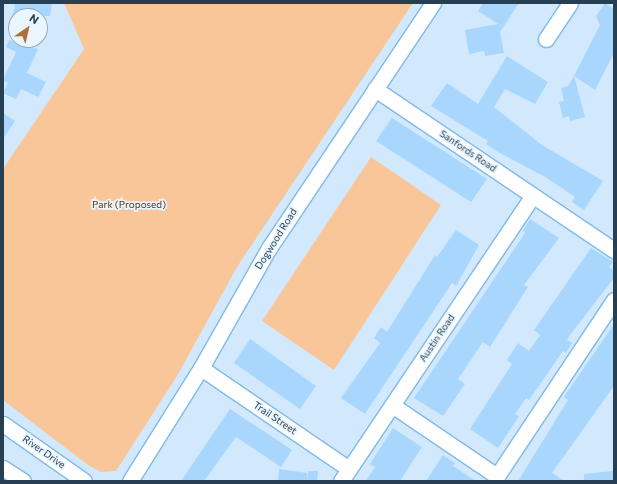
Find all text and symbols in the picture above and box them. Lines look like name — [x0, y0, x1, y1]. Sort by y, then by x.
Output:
north arrow — [8, 8, 48, 48]
text: N — [27, 11, 41, 26]
street label: Sanfords Road — [437, 128, 499, 174]
park label: Park (Proposed) — [92, 199, 166, 211]
street label: Dogwood Road — [252, 206, 300, 272]
street label: Austin Road — [417, 312, 457, 364]
street label: Trail Street — [251, 399, 299, 437]
street label: River Drive — [20, 433, 68, 471]

